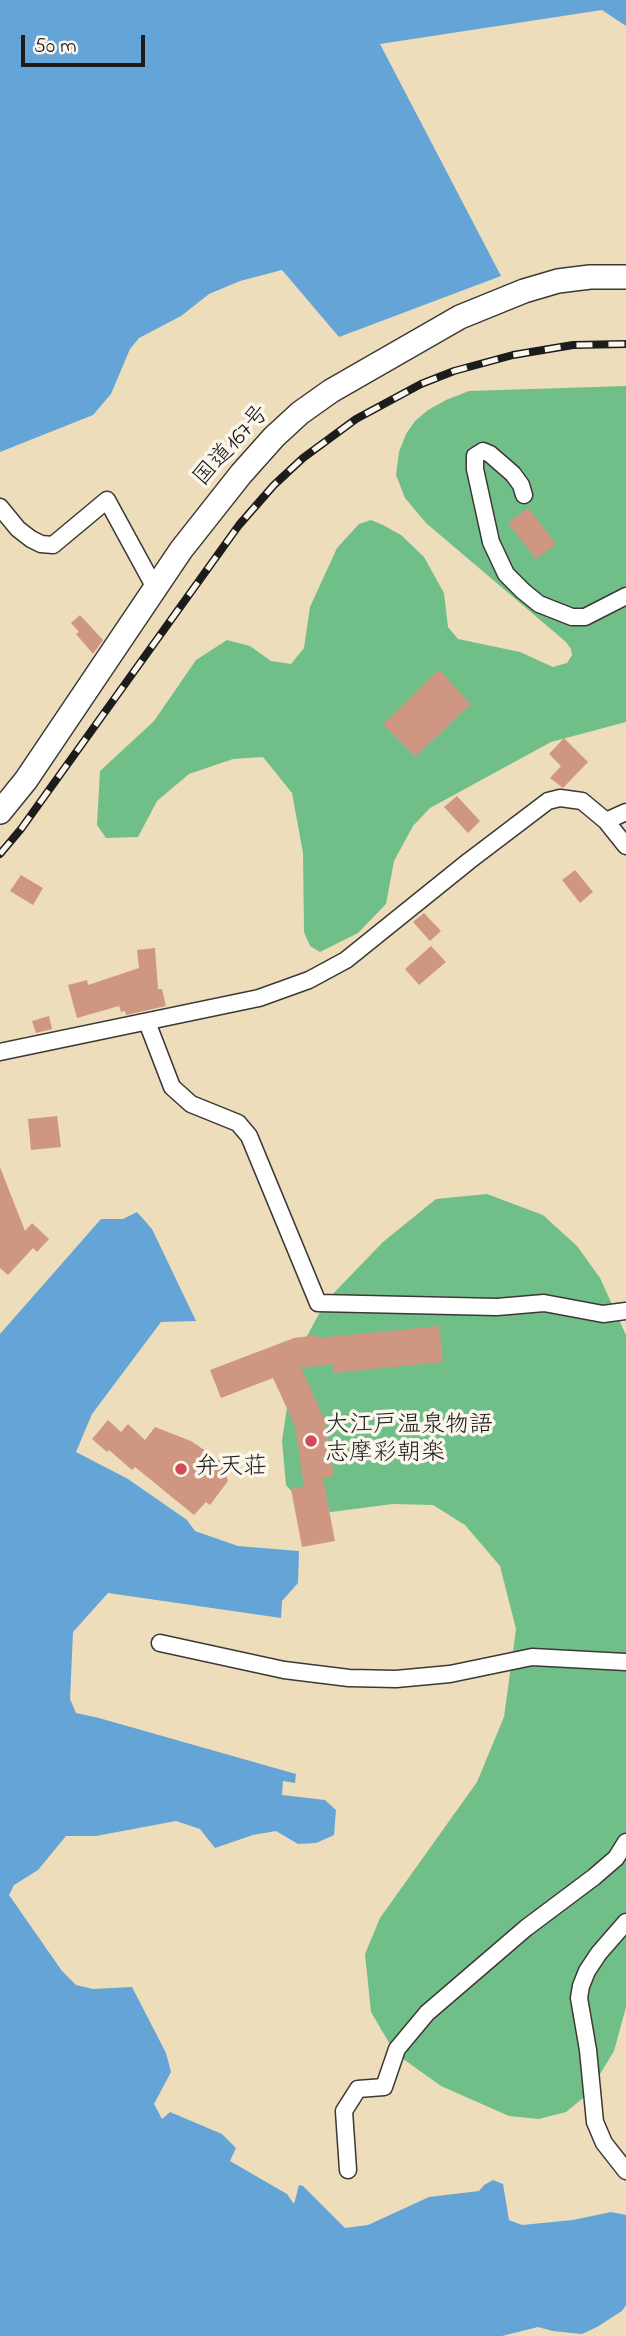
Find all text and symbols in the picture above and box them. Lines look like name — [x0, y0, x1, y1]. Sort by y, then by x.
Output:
scale bar — [24, 21, 149, 65]
text: 50 m — [34, 32, 77, 62]
street label: 国道167号 — [189, 400, 277, 494]
place label: 大江戸温泉物語 志摩彩朝楽 — [325, 1413, 493, 1469]
marker: 大江戸温泉物語 志摩彩朝楽 — [303, 1433, 319, 1449]
place label: 弁天荘 — [195, 1455, 267, 1483]
marker: 弁天荘 — [173, 1461, 189, 1477]

